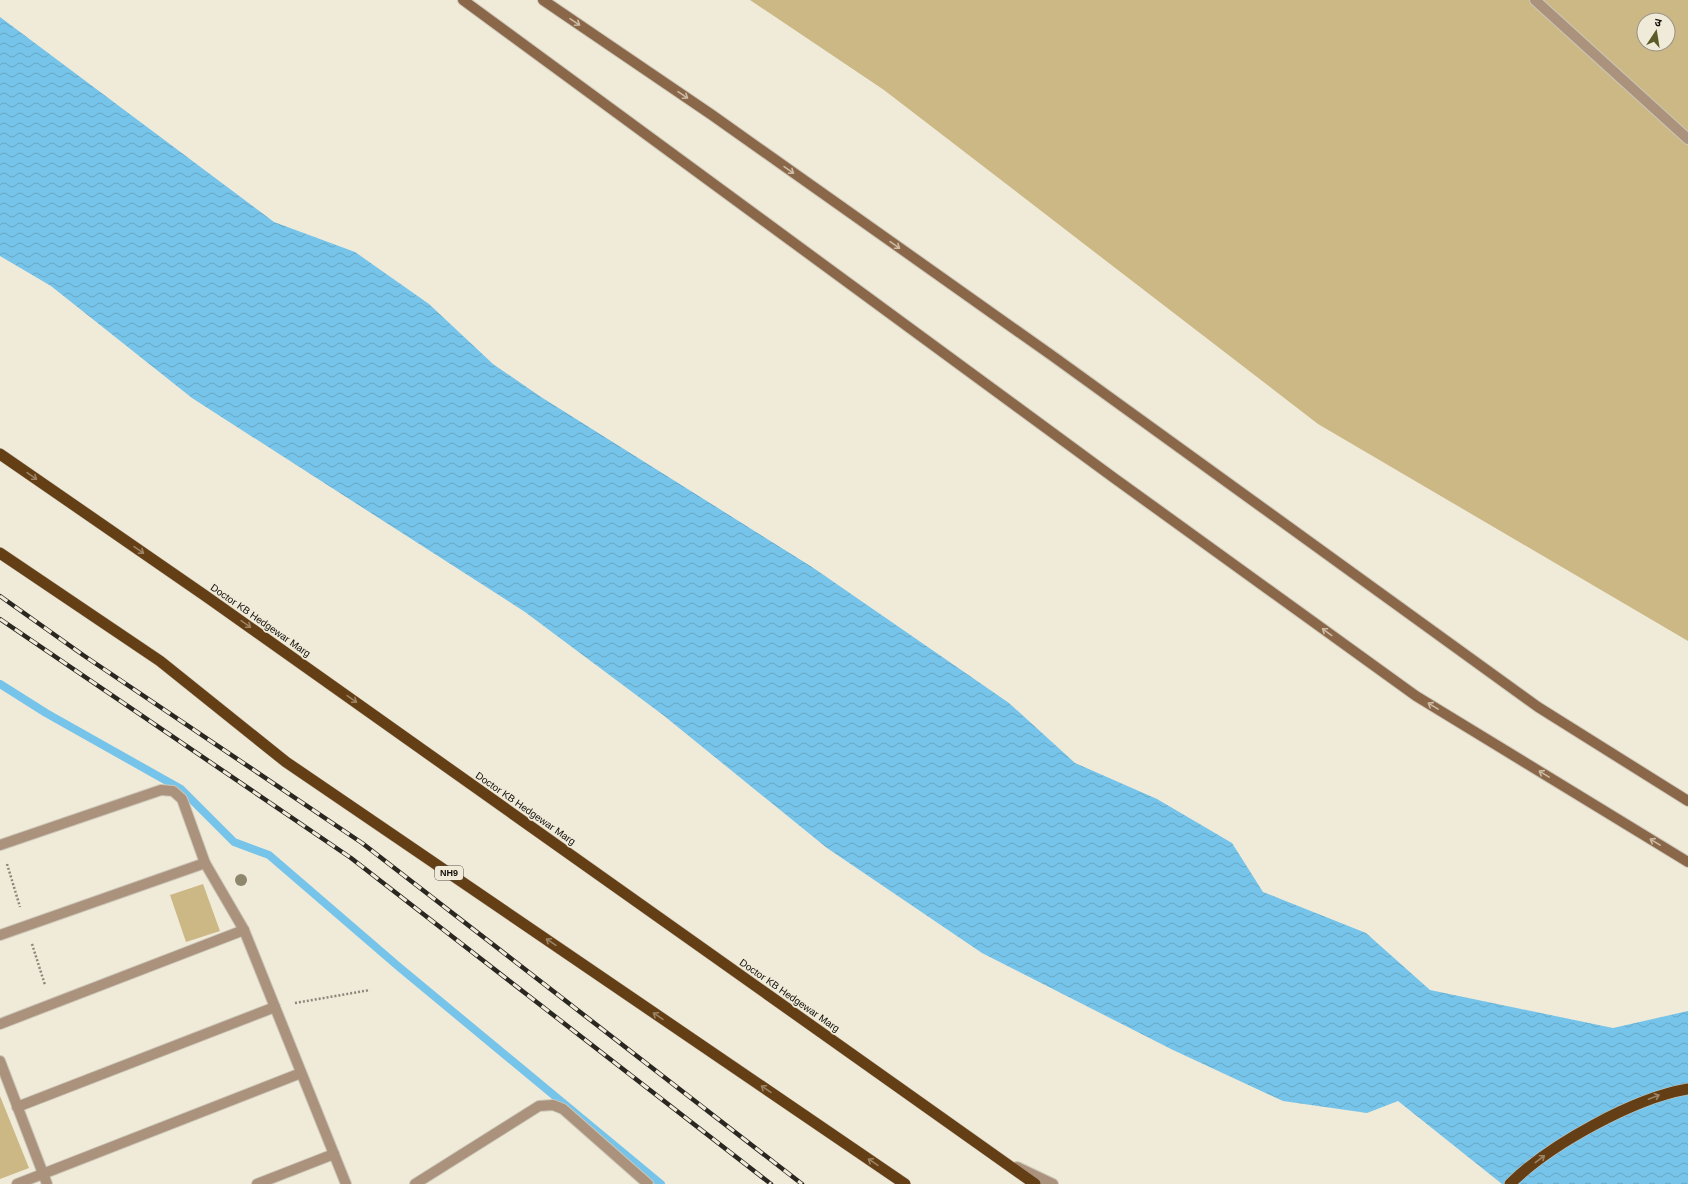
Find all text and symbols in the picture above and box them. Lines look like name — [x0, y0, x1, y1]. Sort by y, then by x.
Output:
north arrow — [1636, 12, 1676, 52]
text: उ — [1654, 16, 1663, 29]
one-way arrow — [569, 18, 580, 26]
one-way arrow — [677, 91, 688, 99]
one-way arrow — [783, 166, 794, 174]
one-way arrow — [889, 241, 900, 249]
one-way arrow — [26, 472, 37, 480]
one-way arrow — [134, 546, 145, 554]
street label: Doctor KB Hedgewar Marg — [209, 582, 313, 659]
one-way arrow — [240, 620, 251, 628]
one-way arrow — [1321, 628, 1332, 636]
one-way arrow — [346, 695, 357, 704]
one-way arrow — [1427, 702, 1439, 710]
street label: Doctor KB Hedgewar Marg — [474, 770, 578, 847]
one-way arrow — [1538, 770, 1550, 778]
one-way arrow — [1650, 838, 1661, 846]
road number: NH9 — [435, 866, 463, 880]
one-way arrow — [546, 938, 557, 946]
street label: Doctor KB Hedgewar Marg — [738, 957, 842, 1034]
one-way arrow — [653, 1011, 664, 1020]
one-way arrow — [761, 1085, 772, 1093]
one-way arrow — [1647, 1093, 1659, 1101]
one-way arrow — [1535, 1155, 1546, 1164]
one-way arrow — [868, 1158, 879, 1166]

